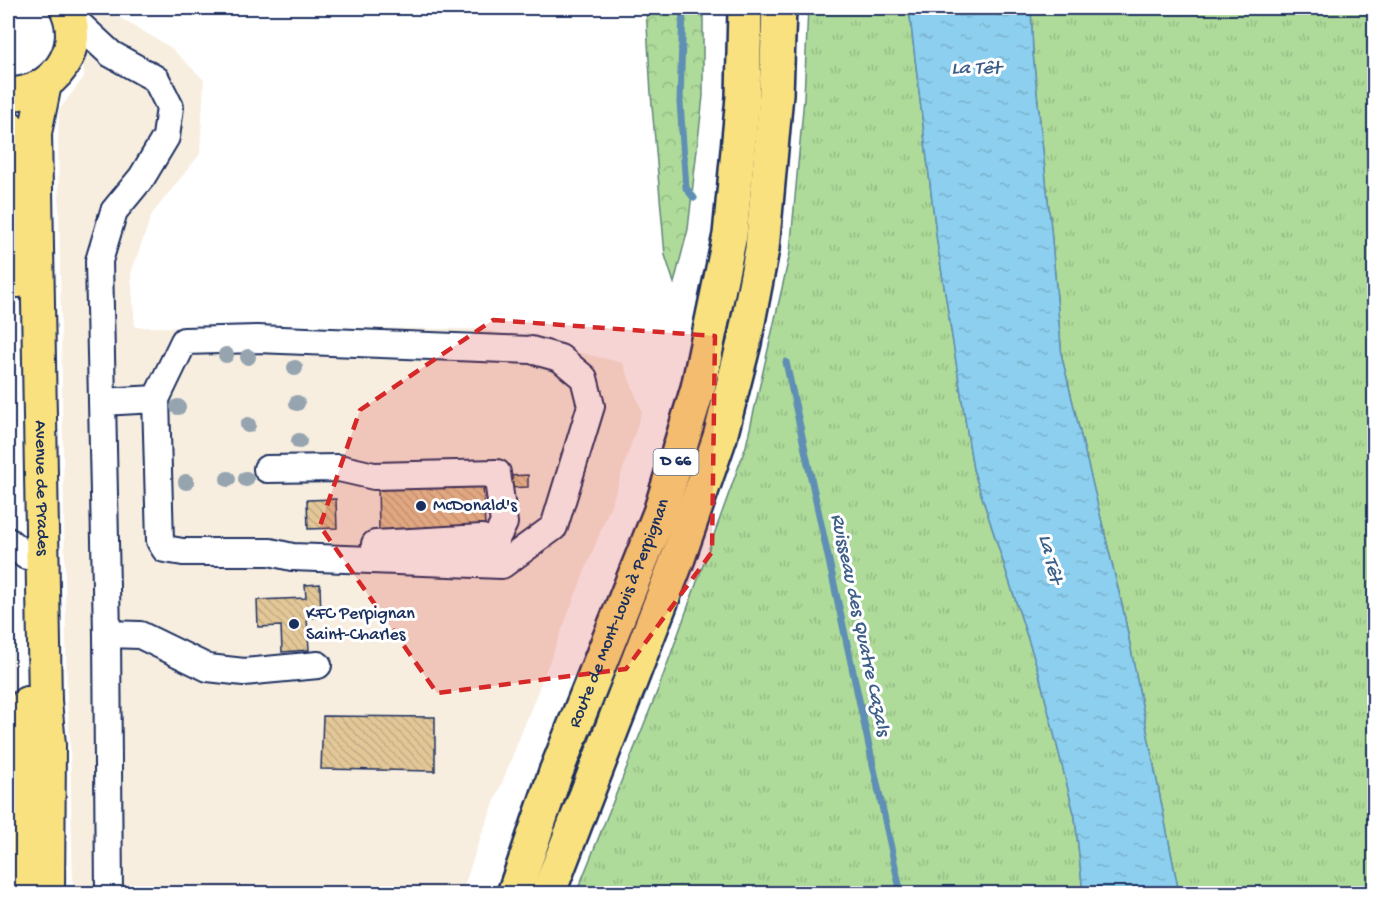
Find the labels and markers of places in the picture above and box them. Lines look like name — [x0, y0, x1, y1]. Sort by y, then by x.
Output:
place label: McDonald's — [433, 496, 518, 517]
marker: McDonald's — [414, 499, 428, 513]
place label: KFC Perpignan Saint-Charles — [306, 604, 415, 646]
marker: KFC Perpignan Saint-Charles — [287, 617, 301, 631]

